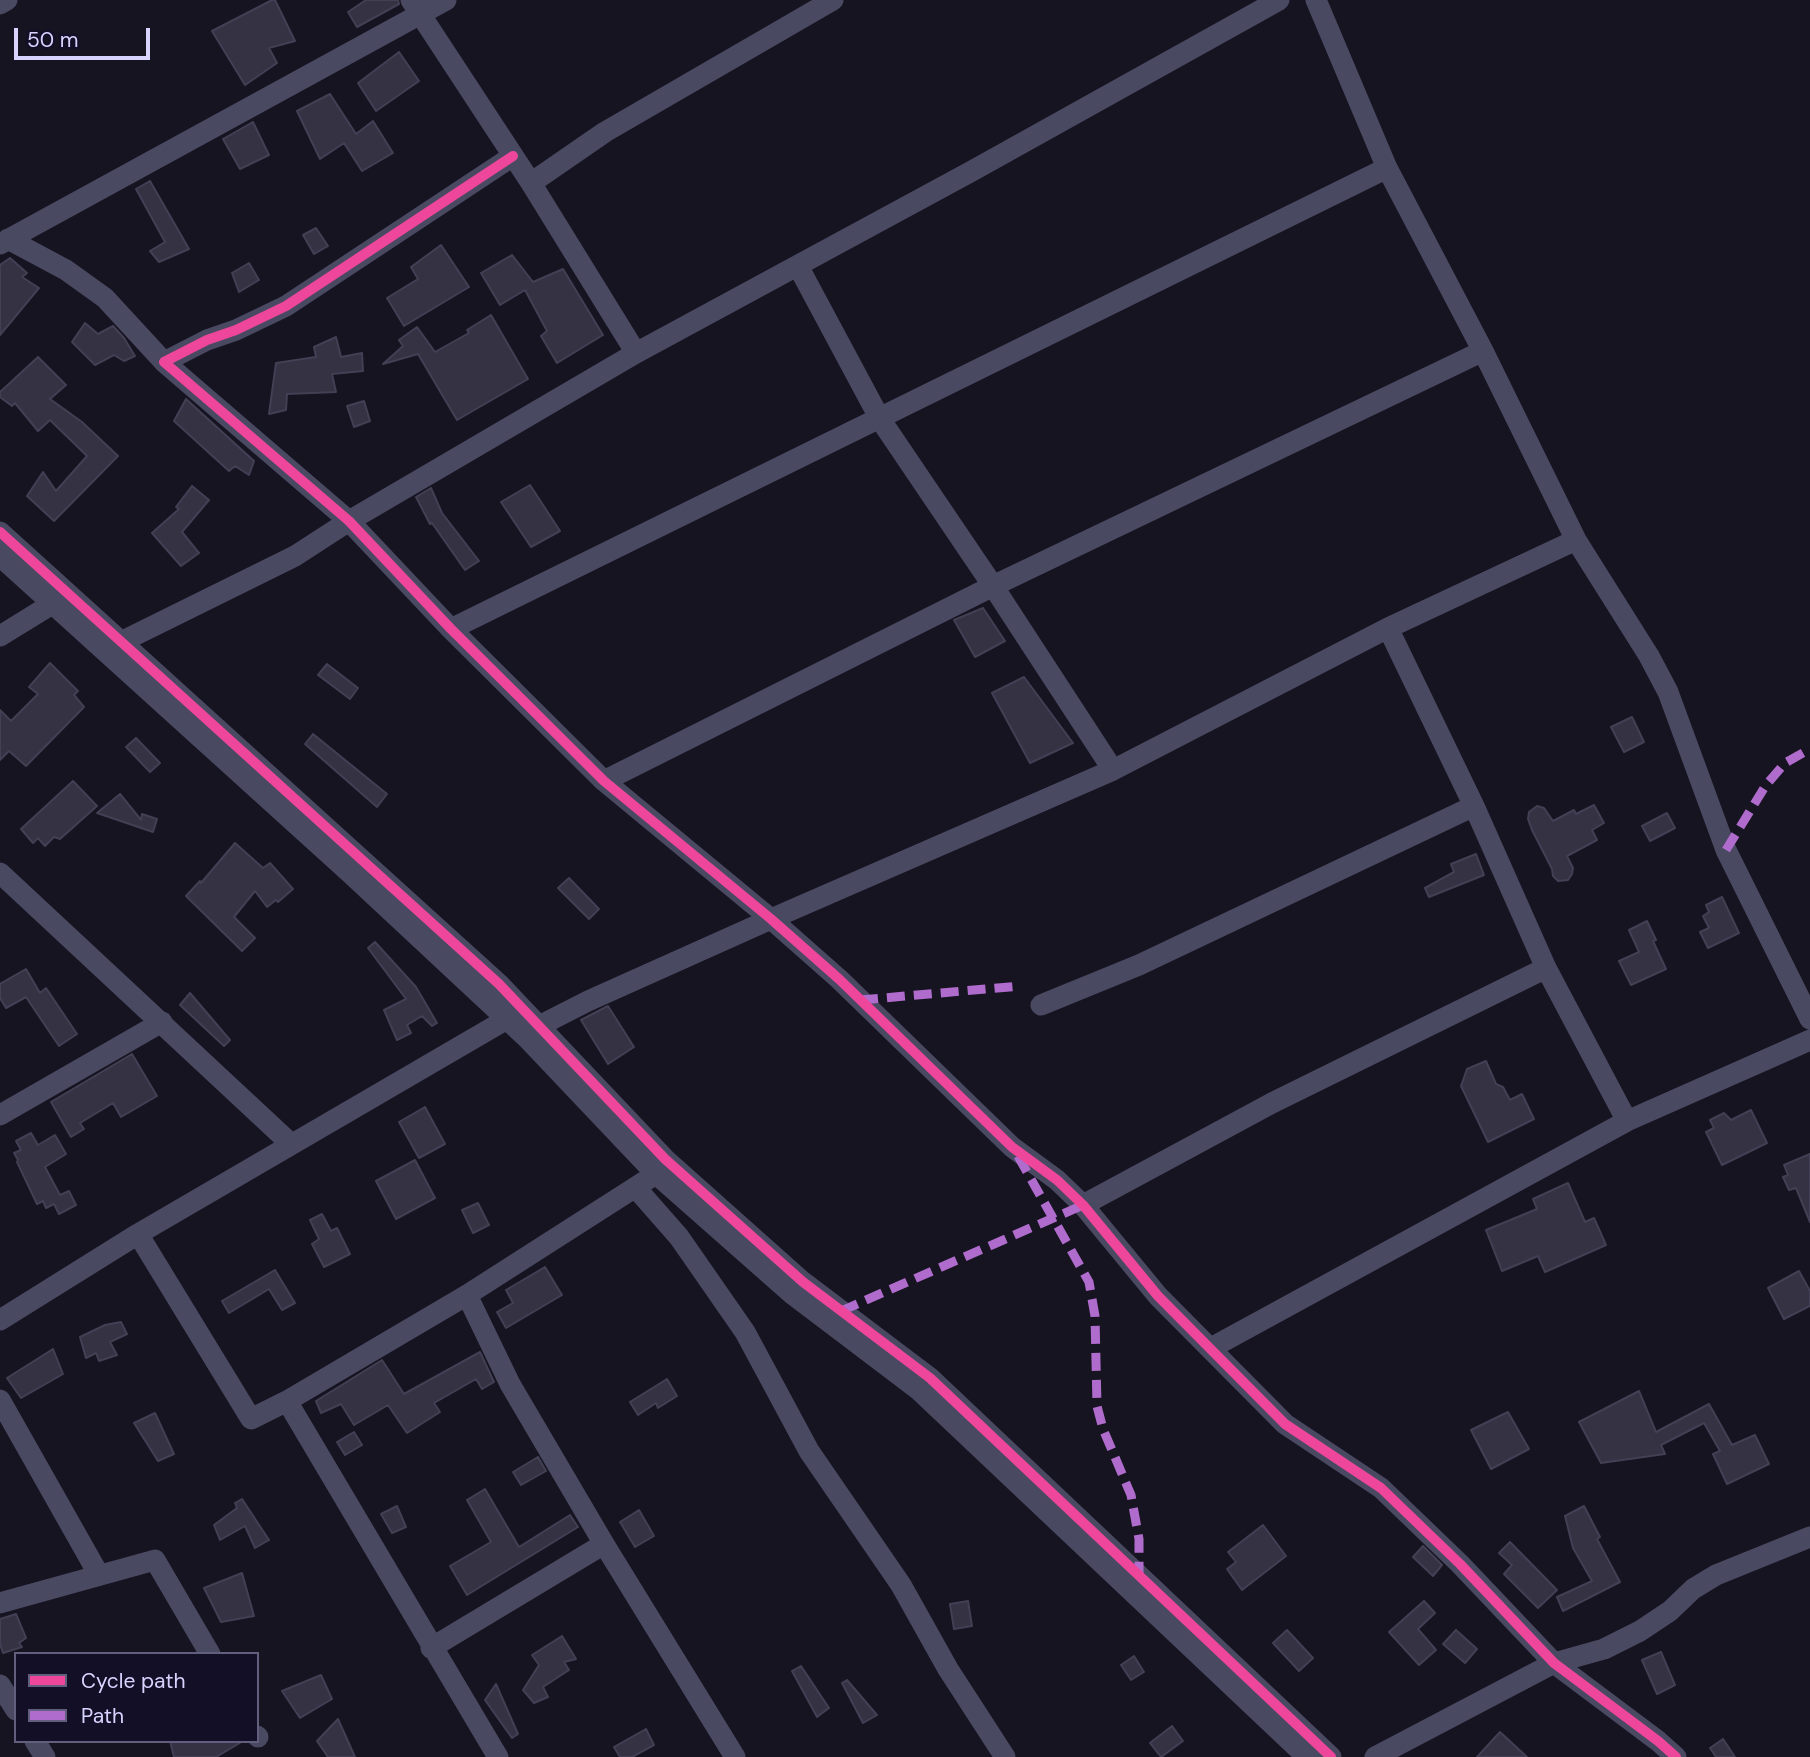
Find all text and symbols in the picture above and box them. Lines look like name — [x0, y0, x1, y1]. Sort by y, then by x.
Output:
scale bar — [18, 14, 154, 58]
text: 50 m — [27, 26, 78, 54]
legend — [14, 1652, 259, 1743]
text: Cycle path — [81, 1667, 186, 1695]
text: Path — [81, 1702, 124, 1730]

